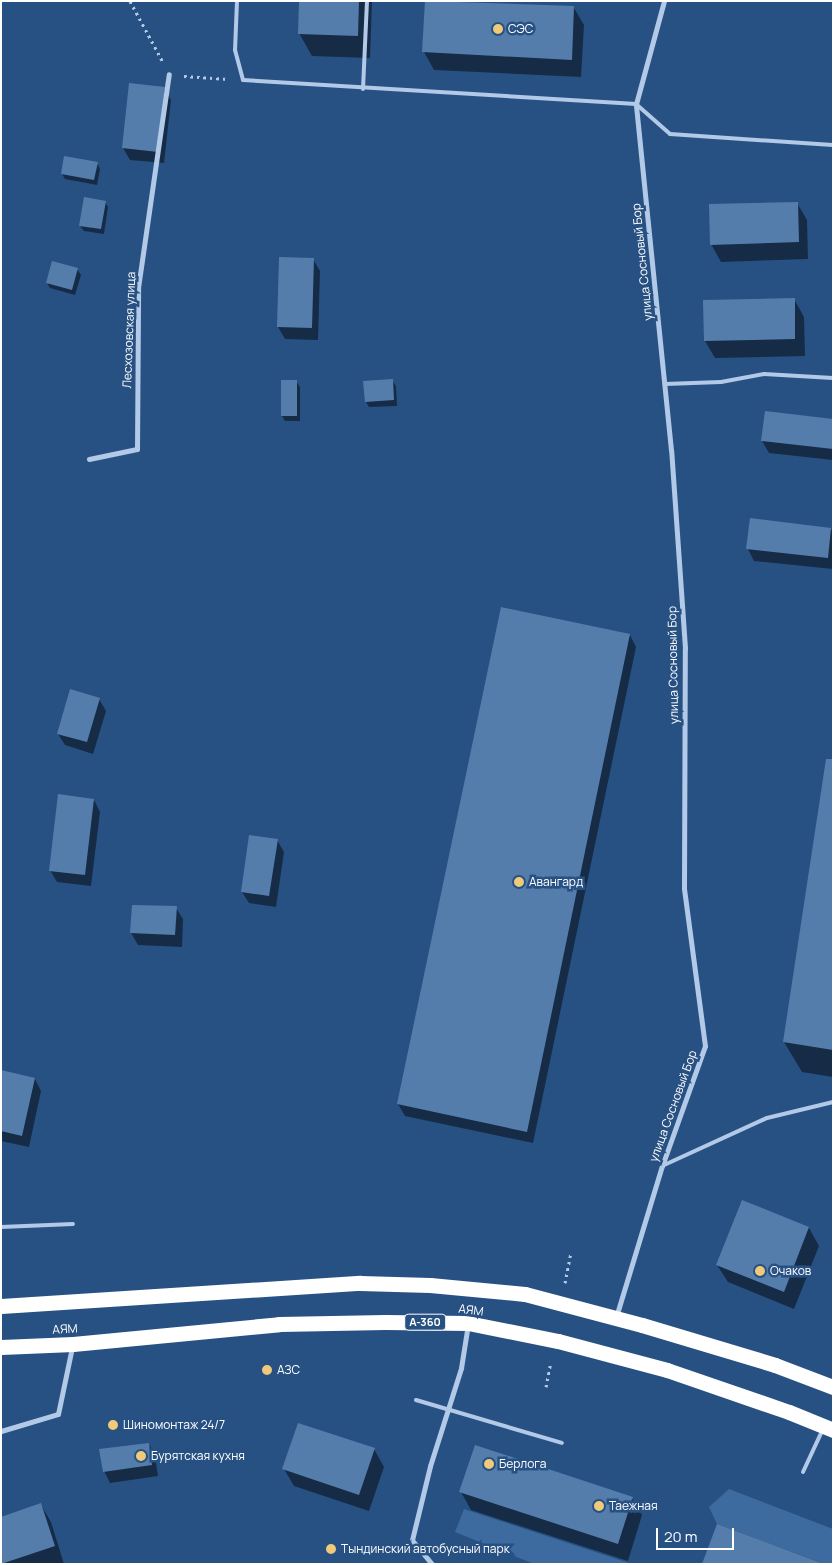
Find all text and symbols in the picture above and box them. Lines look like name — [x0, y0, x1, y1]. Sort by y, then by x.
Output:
place label: СЭС — [508, 22, 533, 36]
marker: СЭС — [492, 23, 504, 35]
street label: улица Сосновый Бор — [629, 203, 655, 321]
street label: Лесхозовская улица — [120, 271, 138, 389]
street label: улица Сосновый Бор — [665, 606, 681, 724]
place label: Авангард — [529, 875, 583, 889]
marker: Авангард — [513, 876, 525, 888]
street label: улица Сосновый Бор — [646, 1048, 700, 1164]
place label: Очаков — [770, 1264, 811, 1278]
marker: Очаков — [754, 1265, 766, 1277]
street label: АЯМ — [458, 1301, 484, 1319]
road number: А-360 — [404, 1314, 446, 1330]
street label: АЯМ — [52, 1321, 78, 1337]
place label: АЗС — [277, 1363, 300, 1377]
marker: АЗС — [261, 1364, 273, 1376]
place label: Шиномонтаж 24/7 — [123, 1418, 225, 1432]
marker: Шиномонтаж 24/7 — [107, 1419, 119, 1431]
place label: Бурятская кухня — [151, 1449, 245, 1463]
marker: Бурятская кухня — [135, 1450, 147, 1462]
place label: Берлога — [499, 1457, 546, 1471]
marker: Берлога — [483, 1458, 495, 1470]
place label: Таежная — [609, 1499, 658, 1513]
marker: Таежная — [593, 1500, 605, 1512]
scale bar — [659, 1518, 736, 1550]
text: 20 m — [664, 1526, 697, 1547]
place label: Тындинский автобусный парк — [341, 1542, 510, 1556]
marker: Тындинский автобусный парк — [325, 1543, 337, 1555]

